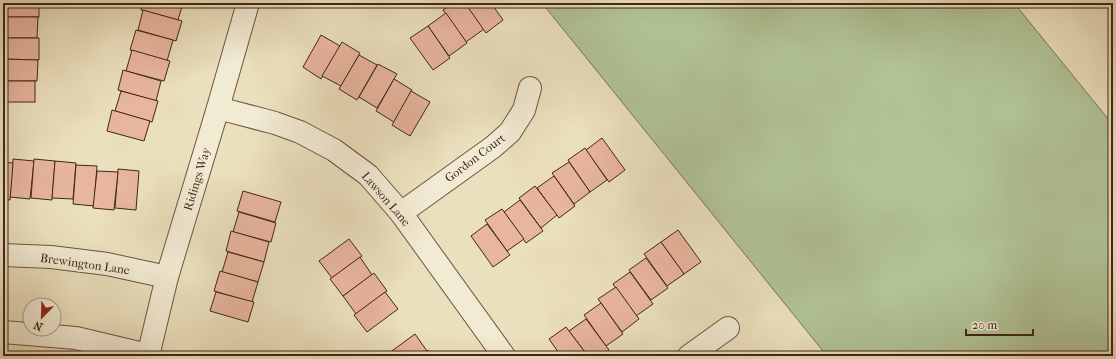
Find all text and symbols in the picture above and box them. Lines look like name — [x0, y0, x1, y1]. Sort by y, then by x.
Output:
street label: Gordon Court — [442, 130, 508, 185]
street label: Ridings Way — [181, 145, 213, 212]
street label: Lawson Lane — [359, 169, 413, 229]
street label: Brewington Lane — [39, 251, 131, 277]
north arrow — [22, 297, 62, 337]
scale bar — [966, 311, 1033, 337]
text: N — [31, 318, 45, 333]
text: 20 m — [972, 318, 997, 332]

